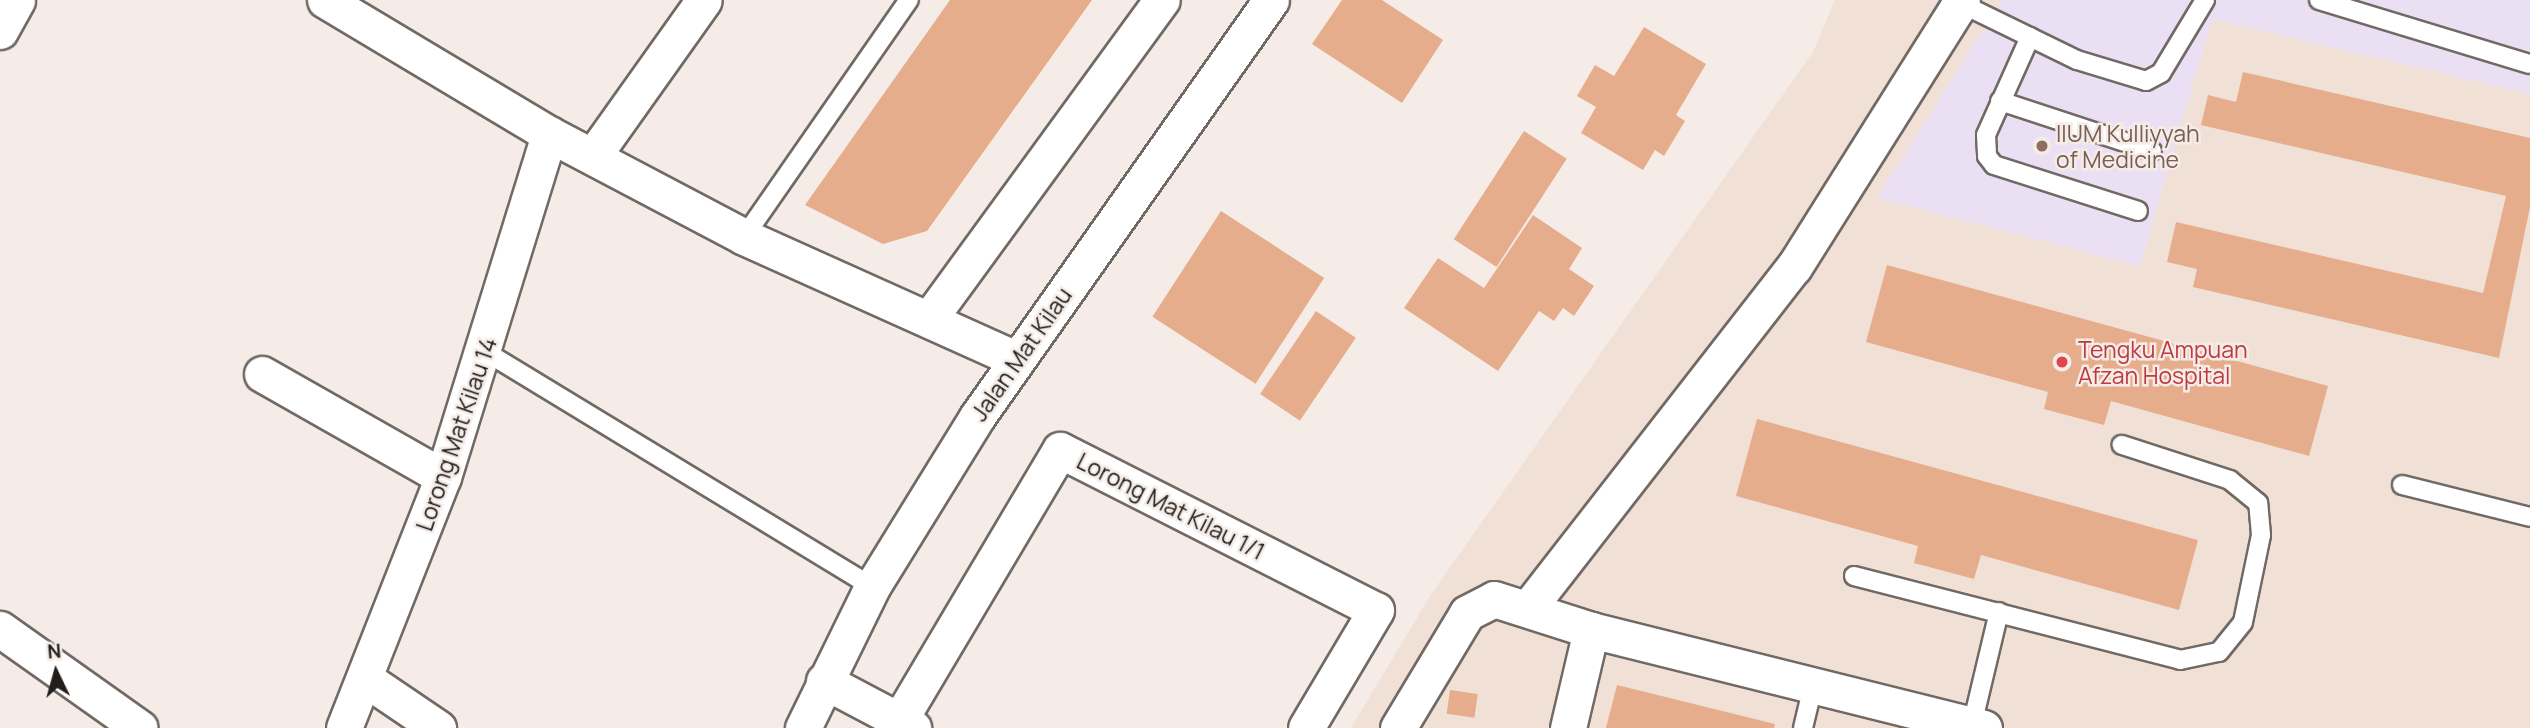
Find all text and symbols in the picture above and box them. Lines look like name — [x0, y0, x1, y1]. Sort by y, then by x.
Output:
place label: IIUM Kulliyyah of Medicine — [2056, 119, 2200, 173]
marker: IIUM Kulliyyah of Medicine — [2034, 138, 2050, 154]
street label: Jalan Mat Kilau — [965, 282, 1077, 426]
street label: Lorong Mat Kilau 14 — [410, 334, 502, 534]
place label: Tengku Ampuan Afzan Hospital — [2078, 335, 2248, 389]
marker: Tengku Ampuan Afzan Hospital — [2052, 352, 2072, 372]
street label: Lorong Mat Kilau 1/1 — [1072, 447, 1270, 565]
north arrow — [21, 637, 91, 707]
text: N — [46, 638, 62, 665]

